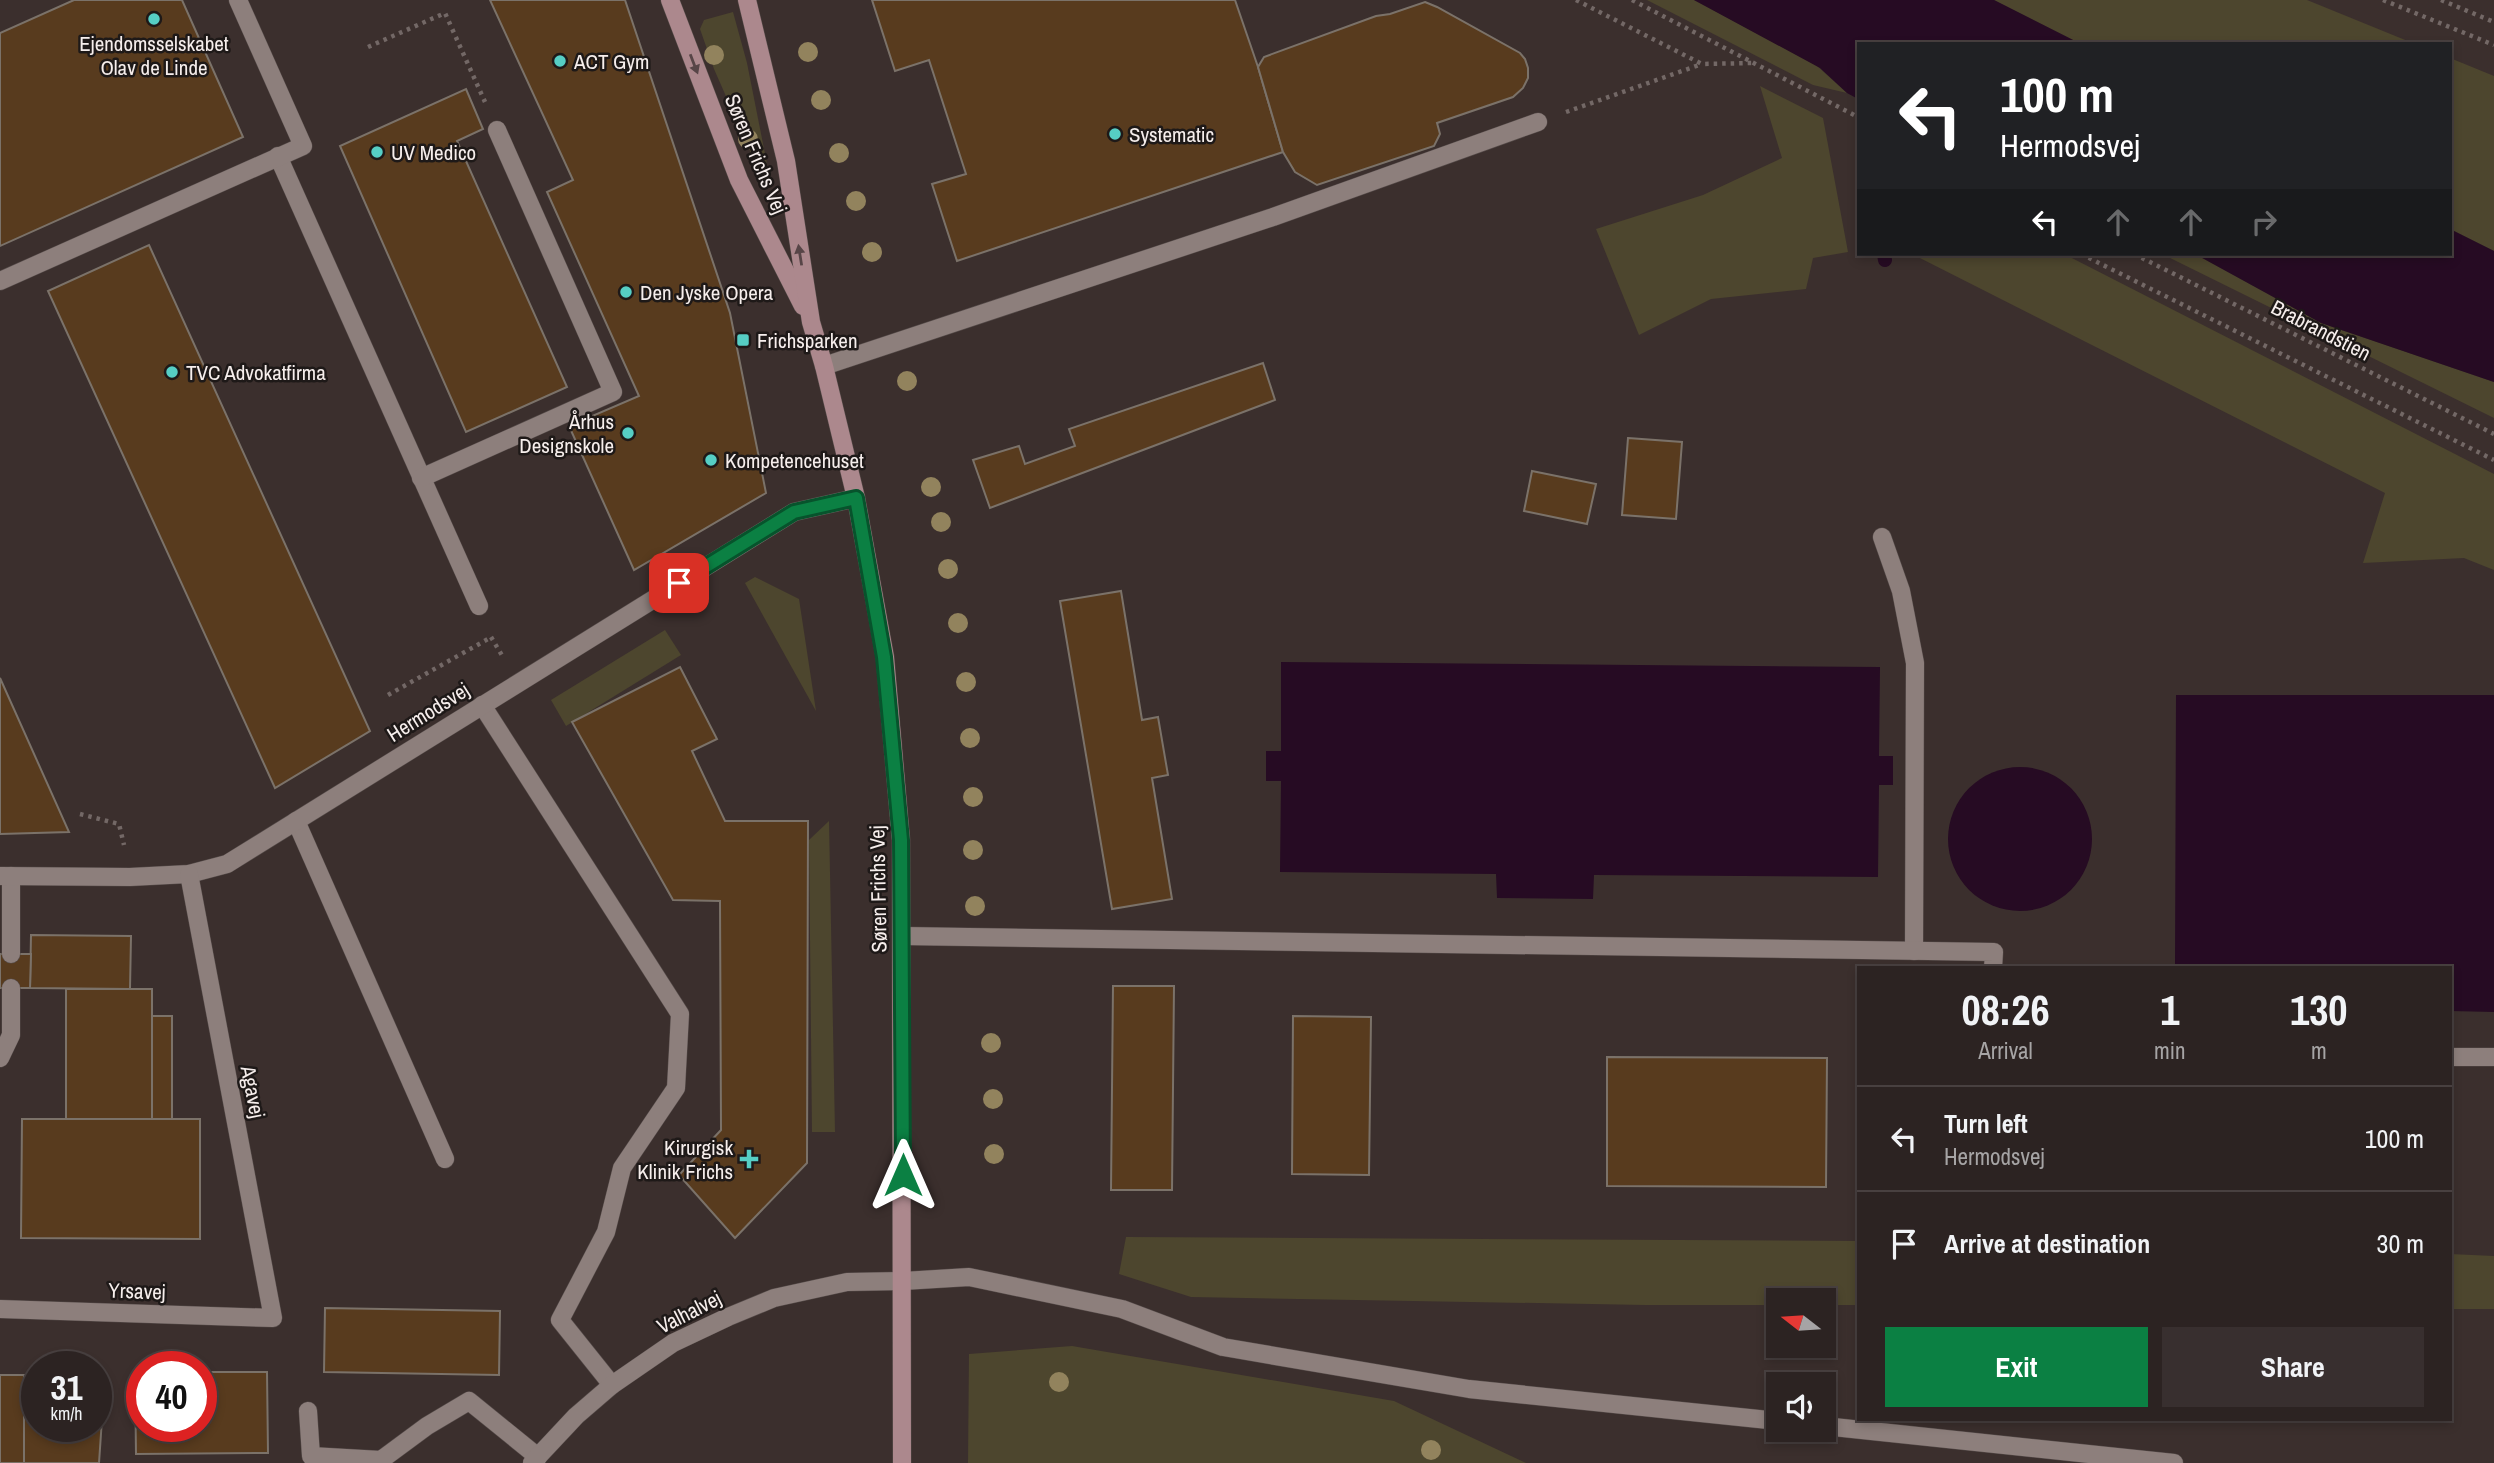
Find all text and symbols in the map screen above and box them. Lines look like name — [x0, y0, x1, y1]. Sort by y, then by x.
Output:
marker: Ejendomsselskabet Olav de Linde — [146, 11, 162, 27]
place label: Ejendomsselskabet Olav de Linde — [79, 29, 229, 82]
place label: ACT Gym — [573, 47, 649, 76]
marker: ACT Gym — [552, 53, 568, 69]
one-way arrow — [688, 54, 699, 75]
text: 100 m — [2000, 61, 2114, 127]
icon: left — [1885, 70, 1976, 161]
street label: Søren Frichs Vej — [718, 90, 794, 218]
place label: Systematic — [1129, 120, 1214, 149]
text: Hermodsvej — [2000, 124, 2140, 167]
marker: Systematic — [1107, 126, 1123, 142]
place label: UV Medico — [391, 138, 476, 167]
marker: UV Medico — [369, 144, 385, 160]
icon: left — [2026, 203, 2064, 241]
icon: ahead — [2099, 203, 2137, 241]
icon: ahead — [2172, 203, 2210, 241]
icon: right — [2245, 203, 2283, 241]
one-way arrow — [795, 244, 806, 266]
place label: Den Jyske Opera — [640, 278, 773, 307]
marker: Den Jyske Opera — [618, 284, 634, 300]
street label: Brabrandstien — [2266, 293, 2376, 367]
place label: Frichsparken — [757, 326, 858, 355]
marker: Frichsparken — [735, 332, 751, 348]
place label: TVC Advokatfirma — [186, 358, 326, 387]
marker: TVC Advokatfirma — [164, 364, 180, 380]
place label: Århus Designskole — [519, 407, 614, 460]
marker: Århus Designskole — [620, 425, 636, 441]
place label: Kompetencehuset — [725, 446, 864, 475]
marker: Kompetencehuset — [703, 452, 719, 468]
pin — [649, 553, 709, 613]
icon: arrive — [660, 564, 698, 602]
street label: Hermodsvej — [381, 675, 475, 749]
street label: Søren Frichs Vej — [862, 825, 894, 953]
text: 08:26 — [1962, 982, 2050, 1038]
text: 1 — [2160, 982, 2179, 1038]
text: 130 — [2290, 982, 2348, 1038]
text: Arrival — [1978, 1035, 2033, 1066]
text: min — [2154, 1035, 2186, 1066]
text: m — [2311, 1035, 2327, 1066]
street label: Agavej — [234, 1062, 272, 1121]
text: Turn left — [1944, 1106, 2028, 1141]
icon: left — [1885, 1120, 1923, 1158]
text: 100 m — [2365, 1121, 2424, 1156]
place label: Kirurgisk Klinik Frichs — [637, 1133, 733, 1186]
position arrow — [866, 1138, 940, 1212]
text: Hermodsvej — [1944, 1141, 2045, 1172]
marker: Kirurgisk Klinik Frichs — [739, 1149, 759, 1169]
icon: arrive — [1885, 1225, 1923, 1263]
text: Arrive at destination — [1944, 1226, 2150, 1261]
text: 30 m — [2377, 1226, 2424, 1261]
street label: Yrsavej — [108, 1276, 166, 1306]
street label: Valhalvej — [652, 1284, 726, 1340]
north arrow — [1766, 1288, 1836, 1358]
map controls — [1766, 1288, 1836, 1442]
button: Exit — [1885, 1327, 2148, 1407]
button: Share — [2162, 1327, 2424, 1407]
speed limit sign: 40 — [126, 1351, 217, 1442]
text: 31 — [51, 1364, 82, 1411]
button: sound — [1766, 1372, 1836, 1442]
text: km/h — [51, 1401, 83, 1426]

